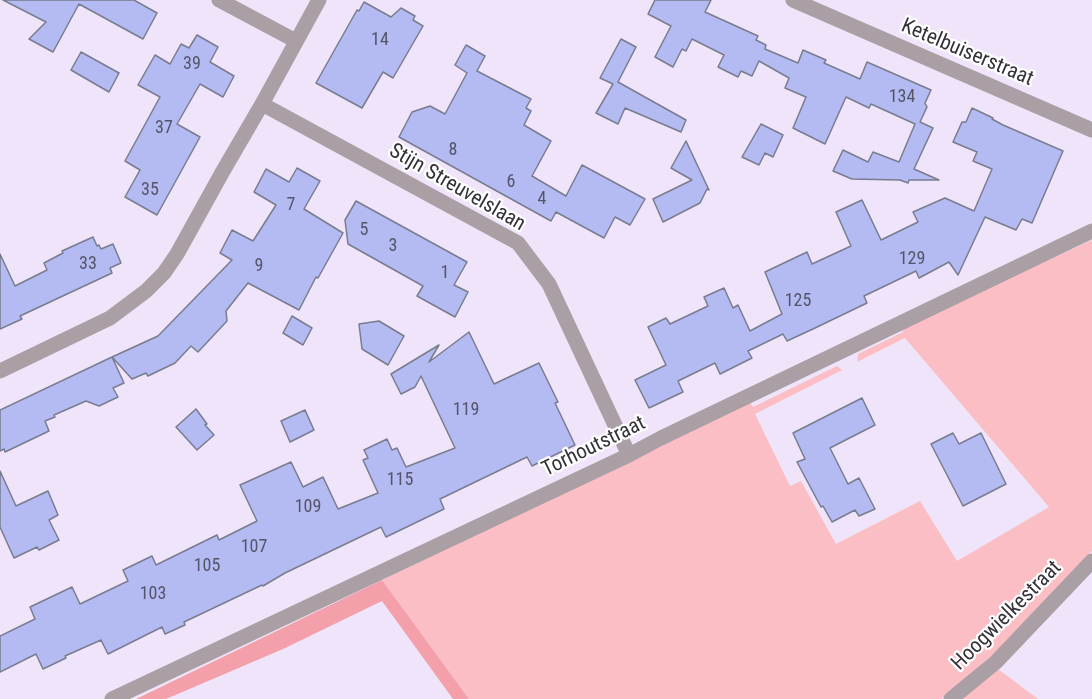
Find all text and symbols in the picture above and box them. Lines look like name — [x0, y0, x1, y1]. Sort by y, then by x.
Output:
street label: Ketelbuiserstraat — [897, 14, 1037, 92]
house number: 14 — [371, 29, 389, 51]
house number: 39 — [183, 53, 201, 75]
house number: 134 — [889, 86, 915, 108]
house number: 37 — [155, 117, 173, 139]
street label: Stijn Streuvelslaan — [384, 139, 530, 237]
house number: 8 — [449, 139, 457, 161]
house number: 6 — [507, 171, 515, 193]
house number: 35 — [141, 179, 159, 201]
house number: 4 — [538, 188, 546, 210]
house number: 7 — [287, 194, 295, 216]
house number: 5 — [360, 219, 368, 241]
house number: 3 — [389, 235, 397, 257]
house number: 129 — [899, 248, 925, 270]
house number: 33 — [79, 253, 97, 275]
house number: 9 — [255, 255, 263, 277]
house number: 1 — [441, 262, 449, 284]
house number: 125 — [785, 290, 811, 312]
house number: 119 — [453, 399, 479, 421]
street label: Torhoutstraat — [538, 411, 650, 483]
house number: 115 — [387, 469, 413, 491]
house number: 109 — [295, 496, 321, 518]
house number: 107 — [241, 536, 267, 558]
house number: 105 — [194, 555, 220, 577]
street label: Hoogwielkestraat — [947, 556, 1067, 676]
house number: 103 — [140, 583, 166, 605]

